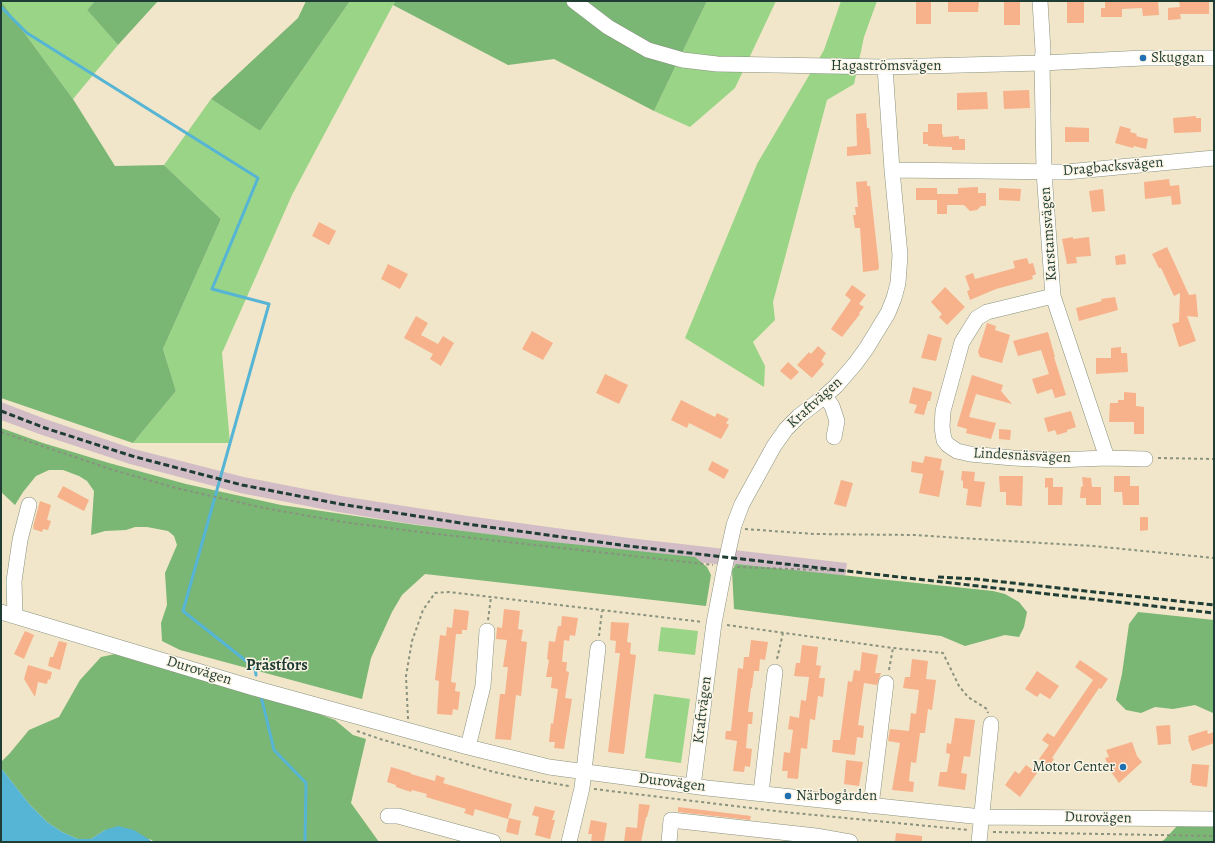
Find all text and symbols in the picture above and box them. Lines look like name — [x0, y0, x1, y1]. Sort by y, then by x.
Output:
place label: Skuggan — [1151, 49, 1204, 67]
marker: Skuggan — [1138, 53, 1148, 63]
street label: Hagaströmsvägen — [831, 57, 941, 75]
street label: Dragbacksvägen — [1062, 154, 1164, 180]
street label: Karstamsvägen — [1037, 186, 1061, 282]
street label: Kraftvägen — [784, 374, 846, 432]
street label: Lindesnäsvägen — [973, 444, 1071, 468]
street label: Durovägen — [164, 653, 234, 689]
district label: Prästfors — [246, 656, 308, 676]
street label: Kraftvägen — [690, 675, 716, 745]
place label: Motor Center — [1033, 758, 1115, 776]
marker: Motor Center — [1118, 762, 1128, 772]
street label: Durovägen — [637, 770, 707, 796]
place label: Närbogården — [796, 787, 877, 805]
marker: Närbogården — [783, 791, 793, 801]
street label: Durovägen — [1064, 808, 1132, 828]

